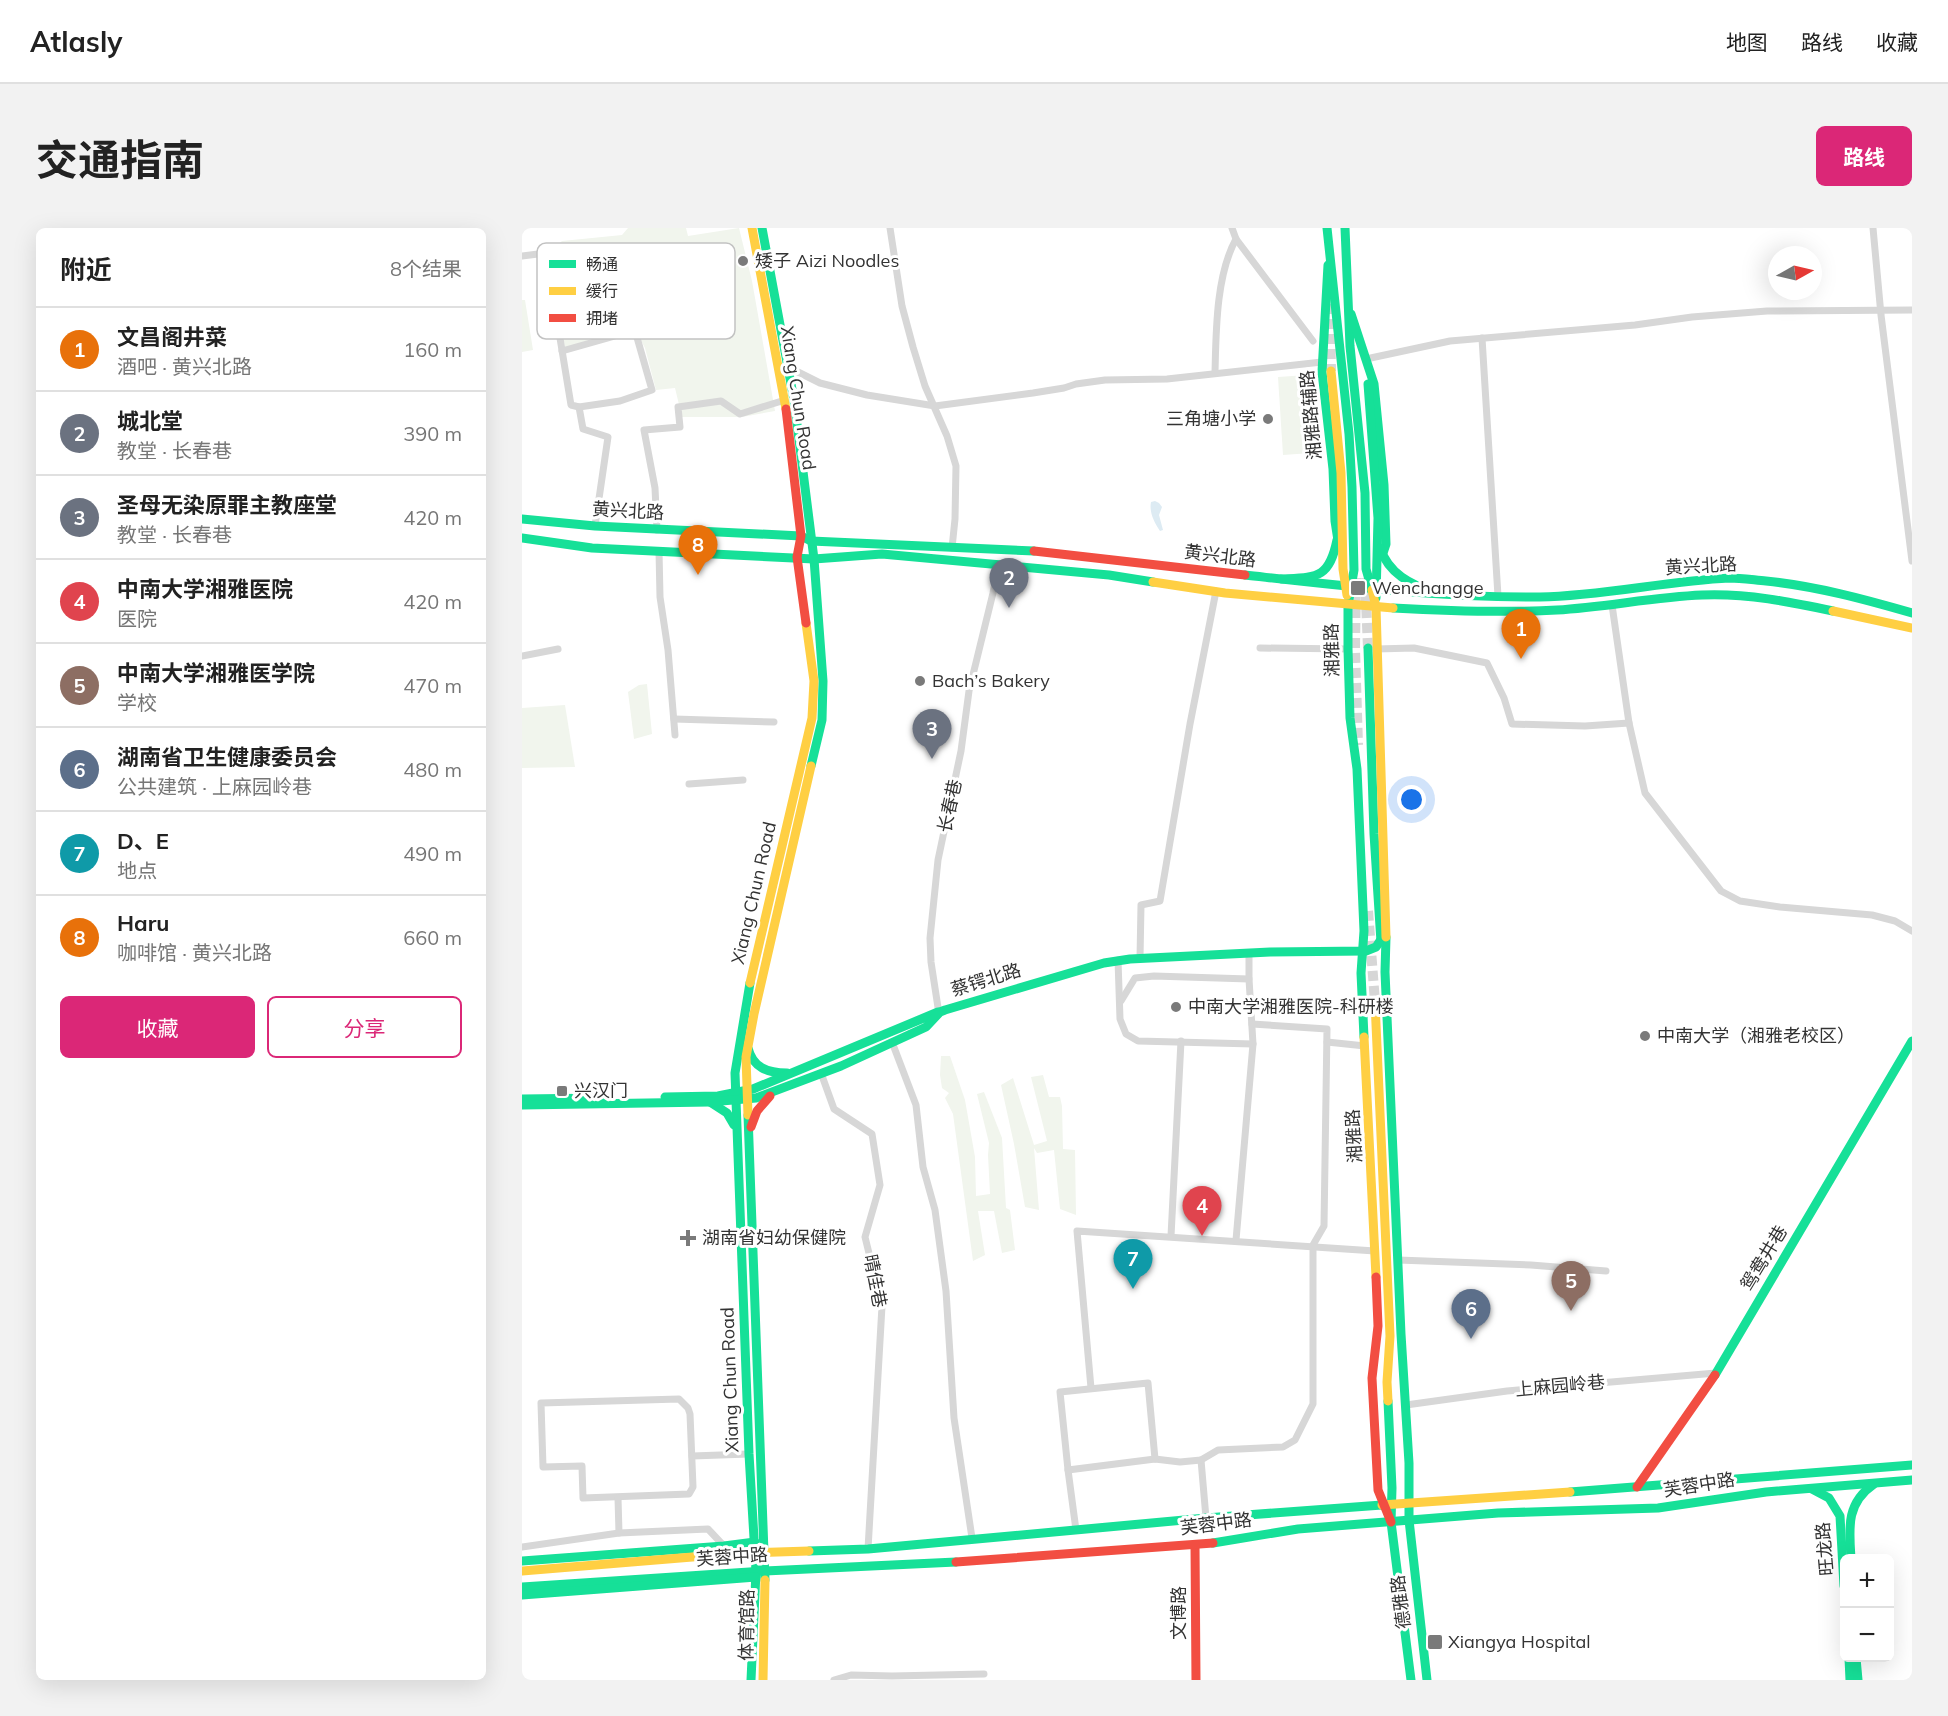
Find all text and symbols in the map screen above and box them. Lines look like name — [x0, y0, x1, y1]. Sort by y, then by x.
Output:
text: Atlasly — [30, 24, 122, 59]
text: 地图 — [1726, 29, 1768, 55]
text: 路线 — [1801, 29, 1843, 55]
text: 收藏 — [1876, 29, 1918, 55]
button: 路线 — [1816, 126, 1912, 186]
text: 交通指南 — [36, 133, 204, 186]
legend — [537, 243, 735, 339]
north arrow — [1768, 246, 1822, 300]
place label: 矮子 Aizi Noodles — [755, 249, 899, 272]
text: 附近 — [60, 253, 112, 286]
text: 畅通 — [586, 254, 618, 274]
marker: 矮子 Aizi Noodles — [736, 254, 750, 268]
text: 8个结果 — [390, 256, 462, 281]
text: 缓行 — [586, 281, 618, 301]
text: 拥堵 — [586, 308, 618, 328]
text: 文昌阁井菜 — [117, 323, 227, 351]
street label: Xiang Chun Road — [776, 324, 821, 472]
text: 1 — [74, 337, 86, 362]
text: 160 m — [403, 337, 462, 362]
text: 酒吧 · 黄兴北路 — [117, 354, 252, 379]
street label: 湘雅路辅路 — [1295, 369, 1326, 461]
text: 城北堂 — [117, 407, 183, 435]
place label: 三角塘小学 — [1166, 407, 1256, 430]
marker: 三角塘小学 — [1261, 412, 1275, 426]
text: 2 — [74, 421, 86, 446]
text: 390 m — [403, 421, 462, 446]
text: 教堂 · 长春巷 — [117, 438, 232, 463]
text: 圣母无染原罪主教座堂 — [117, 491, 337, 519]
street label: 黄兴北路 — [591, 497, 665, 524]
text: 3 — [74, 505, 86, 530]
text: 420 m — [403, 505, 462, 530]
text: 教堂 · 长春巷 — [117, 522, 232, 547]
pin: 8 — [678, 526, 717, 575]
street label: 黄兴北路 — [1183, 540, 1257, 571]
street label: 黄兴北路 — [1664, 552, 1738, 579]
pin: 2 — [990, 558, 1028, 608]
text: 中南大学湘雅医院 — [117, 575, 293, 603]
place label: Wenchangge — [1372, 576, 1484, 599]
marker: Wenchangge — [1349, 579, 1367, 597]
text: 4 — [74, 589, 86, 614]
text: 420 m — [403, 589, 462, 614]
text: 医院 — [117, 606, 157, 631]
pin: 1 — [1502, 610, 1540, 659]
street label: 湘雅路 — [1320, 623, 1343, 677]
text: 中南大学湘雅医学院 — [117, 659, 315, 687]
place label: Bach’s Bakery — [932, 669, 1050, 692]
text: 5 — [74, 673, 86, 698]
text: 470 m — [403, 673, 462, 698]
marker: Bach’s Bakery — [913, 674, 927, 688]
text: 学校 — [117, 690, 157, 715]
pin: 3 — [912, 710, 952, 759]
text: 湖南省卫生健康委员会 — [117, 743, 337, 771]
text: 6 — [74, 757, 86, 782]
text: 480 m — [403, 757, 462, 782]
text: 公共建筑 · 上麻园岭巷 — [117, 774, 312, 799]
street label: 长春巷 — [933, 777, 966, 835]
your location — [1397, 785, 1426, 814]
street label: Xiang Chun Road — [726, 819, 781, 966]
text: D、E — [117, 827, 169, 855]
text: 7 — [74, 841, 86, 866]
text: 490 m — [403, 841, 462, 866]
text: 地点 — [117, 858, 157, 883]
text: Haru — [117, 909, 169, 937]
text: 8 — [74, 925, 86, 950]
text: 660 m — [403, 925, 462, 950]
text: 咖啡馆 · 黄兴北路 — [117, 940, 272, 965]
street label: 蔡锷北路 — [948, 958, 1024, 1001]
place label: 中南大学湘雅医院-科研楼 — [1188, 995, 1394, 1018]
button: 收藏 — [60, 996, 255, 1058]
button: 分享 — [267, 996, 462, 1058]
marker: 中南大学湘雅医院-科研楼 — [1169, 1000, 1183, 1014]
place label: 中南大学（湘雅老校区） — [1657, 1024, 1855, 1047]
marker: 中南大学（湘雅老校区） — [1638, 1029, 1652, 1043]
place label: 兴汉门 — [574, 1079, 628, 1102]
marker: 兴汉门 — [555, 1084, 569, 1098]
street label: 湘雅路 — [1341, 1108, 1366, 1164]
pin: 4 — [1182, 1186, 1222, 1236]
street label: 鸳鸯井巷 — [1735, 1221, 1792, 1295]
place label: 湖南省妇幼保健院 — [702, 1226, 846, 1249]
marker: 湖南省妇幼保健院 — [679, 1229, 697, 1247]
pin: 7 — [1114, 1240, 1152, 1289]
street label: 晴佳巷 — [859, 1252, 892, 1310]
pin: 5 — [1552, 1262, 1590, 1311]
pin: 6 — [1452, 1290, 1490, 1339]
street label: Xiang Chun Road — [715, 1307, 744, 1453]
street label: 上麻园岭巷 — [1514, 1370, 1606, 1401]
street label: 芙蓉中路 — [1662, 1468, 1736, 1501]
street label: 芙蓉中路 — [1179, 1508, 1253, 1539]
street label: 旺龙路 — [1811, 1521, 1838, 1577]
street label: 芙蓉中路 — [695, 1543, 769, 1570]
map controls — [1840, 1554, 1894, 1662]
button: + — [1840, 1554, 1894, 1608]
street label: 德雅路 — [1386, 1574, 1415, 1630]
street label: 文博路 — [1167, 1586, 1190, 1640]
street label: 体育馆路 — [734, 1589, 759, 1661]
button: − — [1840, 1608, 1894, 1662]
place label: Xiangya Hospital — [1448, 1630, 1591, 1653]
marker: Xiangya Hospital — [1426, 1633, 1444, 1651]

